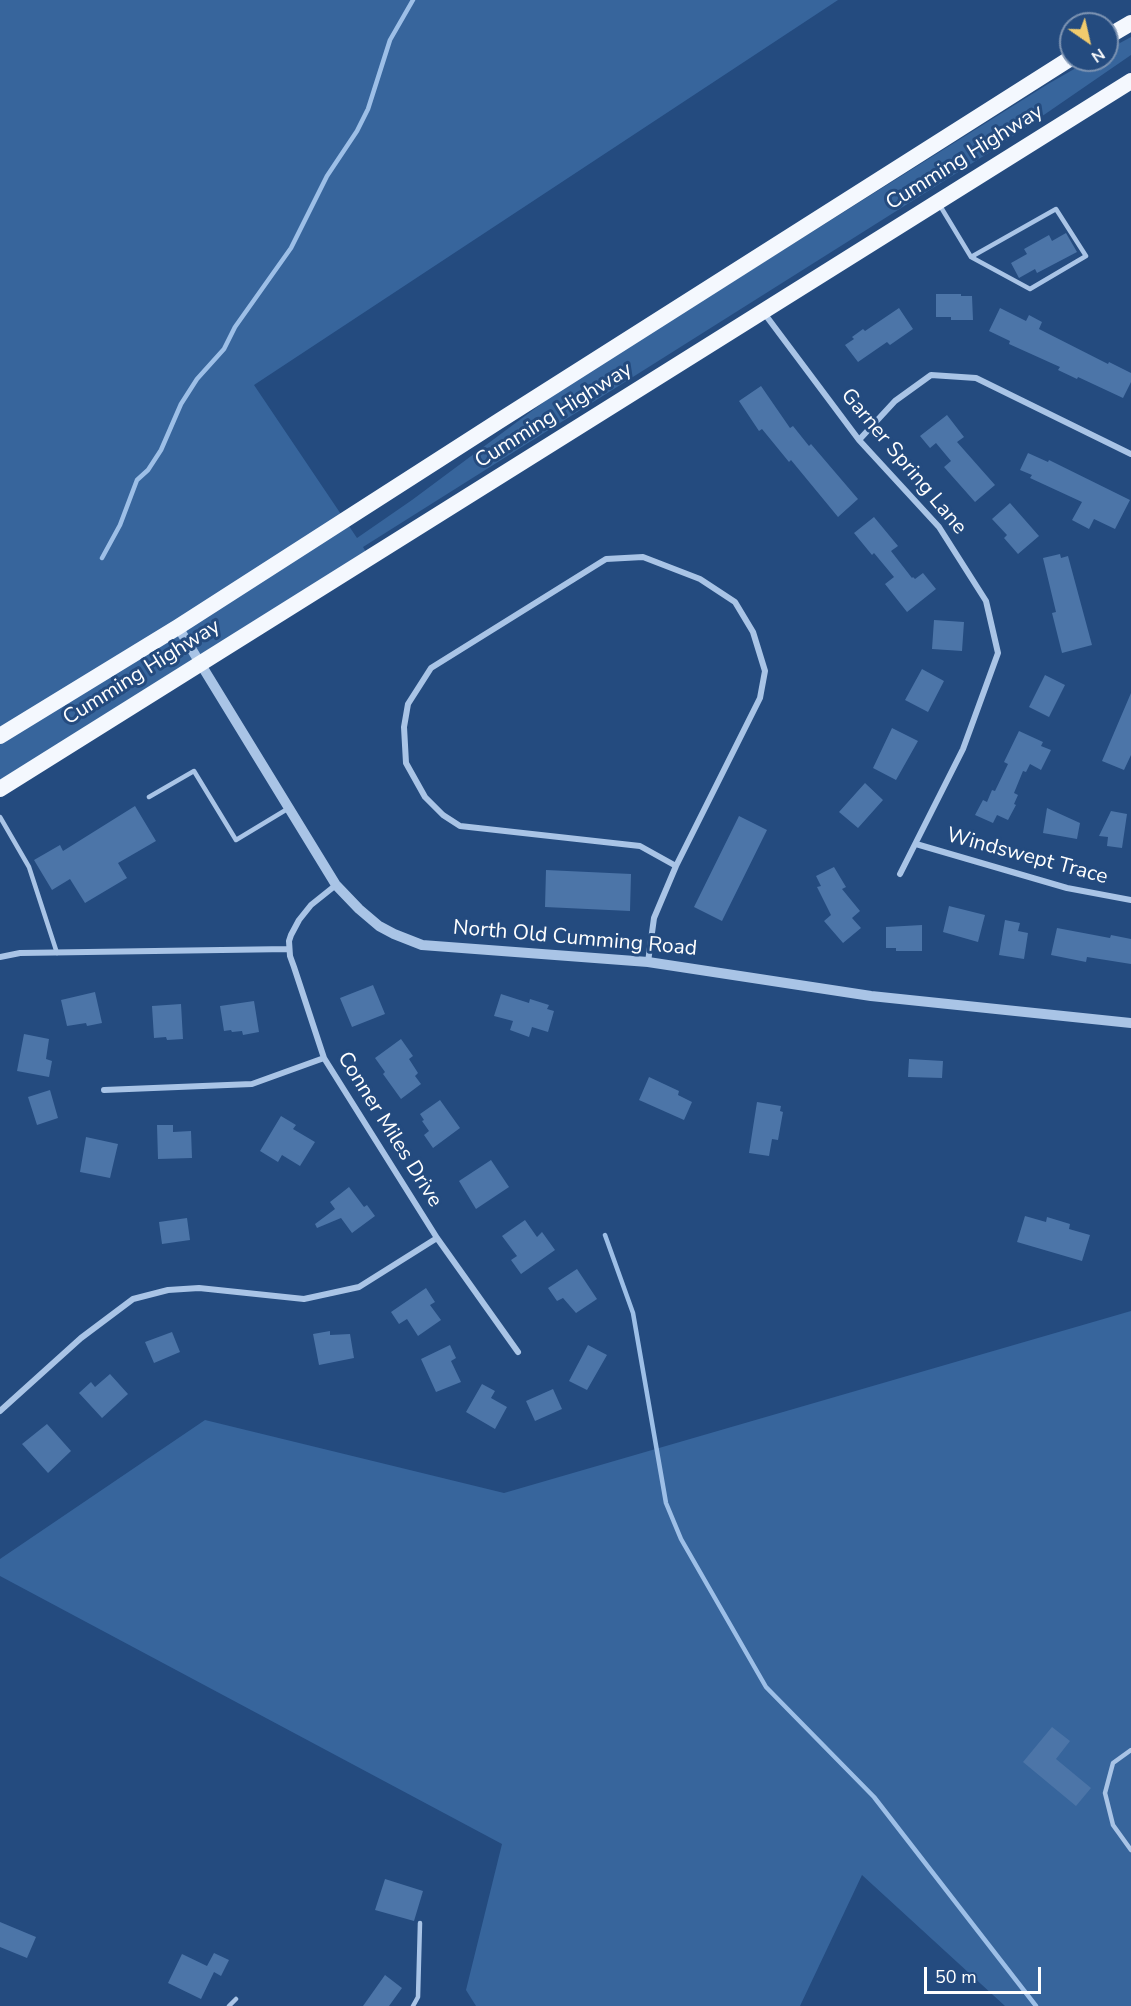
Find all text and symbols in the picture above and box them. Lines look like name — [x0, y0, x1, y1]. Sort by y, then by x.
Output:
north arrow — [1059, 12, 1119, 72]
text: N — [1087, 43, 1109, 68]
street label: Cumming Highway — [882, 100, 1048, 216]
street label: Cumming Highway — [471, 358, 637, 474]
street label: Garner Spring Lane — [835, 384, 971, 540]
street label: Cumming Highway — [59, 615, 225, 731]
street label: Windswept Trace — [944, 823, 1110, 891]
street label: North Old Cumming Road — [452, 916, 698, 962]
street label: Conner Miles Drive — [331, 1048, 447, 1212]
scale bar — [927, 1955, 1044, 1993]
text: 50 m — [935, 1965, 977, 1989]

